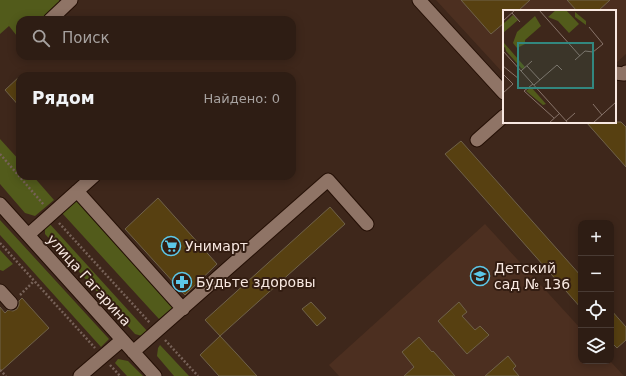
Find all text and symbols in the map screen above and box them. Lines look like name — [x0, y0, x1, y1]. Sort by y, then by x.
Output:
inset map — [503, 10, 616, 123]
search box — [16, 16, 296, 60]
icon: search — [30, 27, 52, 49]
text: Поиск — [62, 29, 110, 47]
text: Рядом — [32, 88, 95, 108]
text: Найдено: 0 — [204, 91, 280, 106]
map controls — [578, 220, 614, 364]
button: + — [578, 220, 614, 256]
street label: улица Гагарина — [44, 231, 134, 329]
supermarket icon: Унимарт — [160, 235, 182, 257]
place label: Унимарт — [185, 238, 248, 254]
button: − — [578, 256, 614, 292]
place label: Детский сад № 136 — [494, 260, 570, 292]
school or university icon: Детский сад № 136 — [469, 265, 491, 287]
pharmacy icon: Будьте здоровы — [171, 271, 193, 293]
place label: Будьте здоровы — [196, 274, 316, 290]
button: locate — [578, 292, 614, 328]
button: layers — [578, 328, 614, 364]

